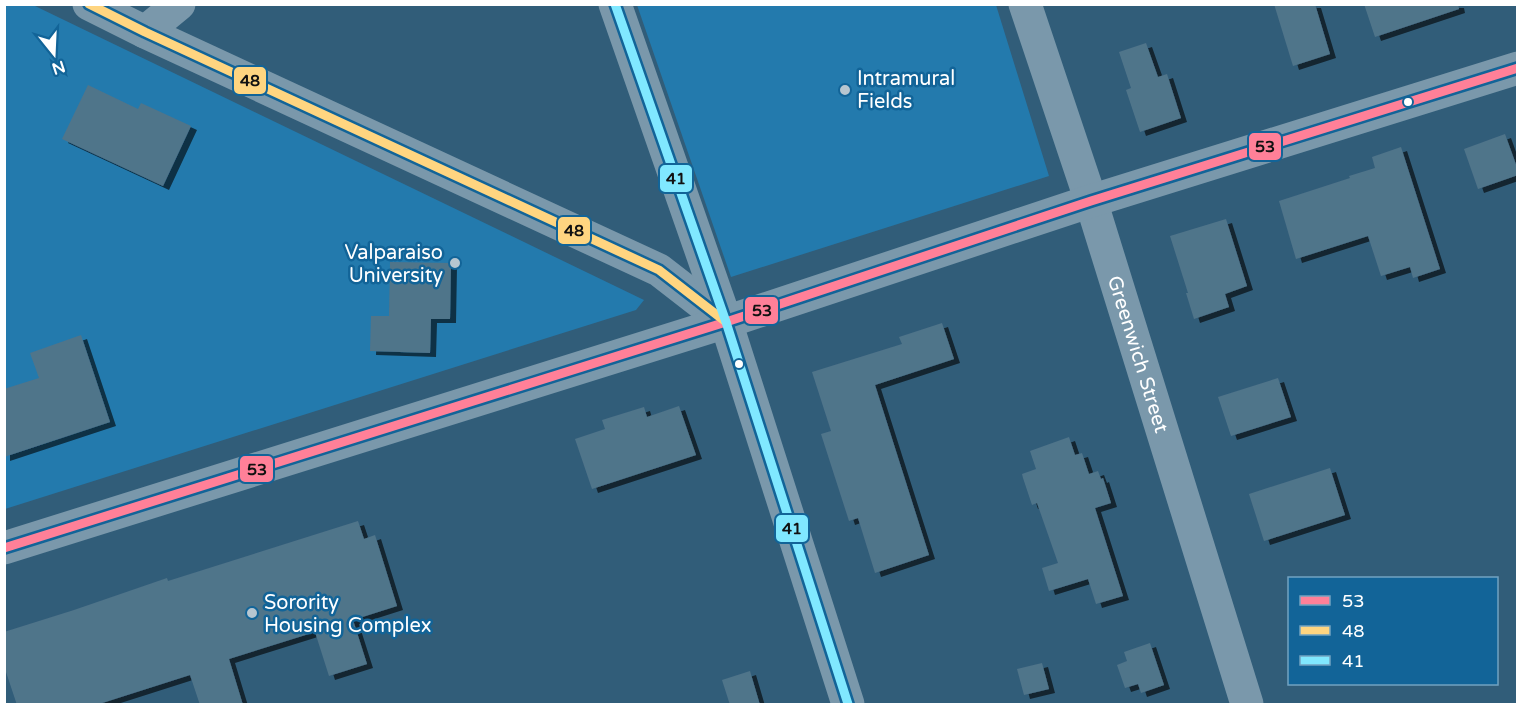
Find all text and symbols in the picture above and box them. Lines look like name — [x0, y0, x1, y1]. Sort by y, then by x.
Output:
north arrow — [24, 24, 84, 84]
text: N — [49, 56, 68, 79]
line badge: 48 — [233, 66, 267, 95]
place label: Intramural Fields — [857, 67, 955, 114]
text: 48 — [240, 71, 260, 91]
marker: Intramural Fields — [838, 83, 852, 97]
unlabelled marker — [1402, 96, 1414, 108]
line badge: 53 — [1248, 132, 1282, 161]
text: 53 — [1255, 137, 1275, 157]
line badge: 41 — [659, 164, 693, 193]
text: 41 — [666, 169, 686, 189]
line badge: 48 — [557, 216, 591, 245]
text: 48 — [564, 221, 584, 241]
place label: Valparaiso University — [345, 241, 443, 288]
marker: Valparaiso University — [448, 256, 462, 270]
street label: Greenwich Street — [1102, 273, 1173, 436]
line badge: 53 — [744, 296, 779, 325]
text: 53 — [752, 301, 772, 321]
unlabelled marker — [733, 358, 745, 370]
line badge: 53 — [239, 455, 274, 483]
text: 53 — [247, 460, 267, 480]
line badge: 41 — [775, 514, 809, 543]
text: 41 — [782, 519, 802, 539]
legend — [1288, 577, 1498, 685]
text: 53 — [1342, 590, 1365, 612]
place label: Sorority Housing Complex — [264, 591, 431, 638]
marker: Sorority Housing Complex — [245, 606, 259, 620]
text: 48 — [1342, 620, 1365, 642]
text: 41 — [1342, 650, 1365, 672]

